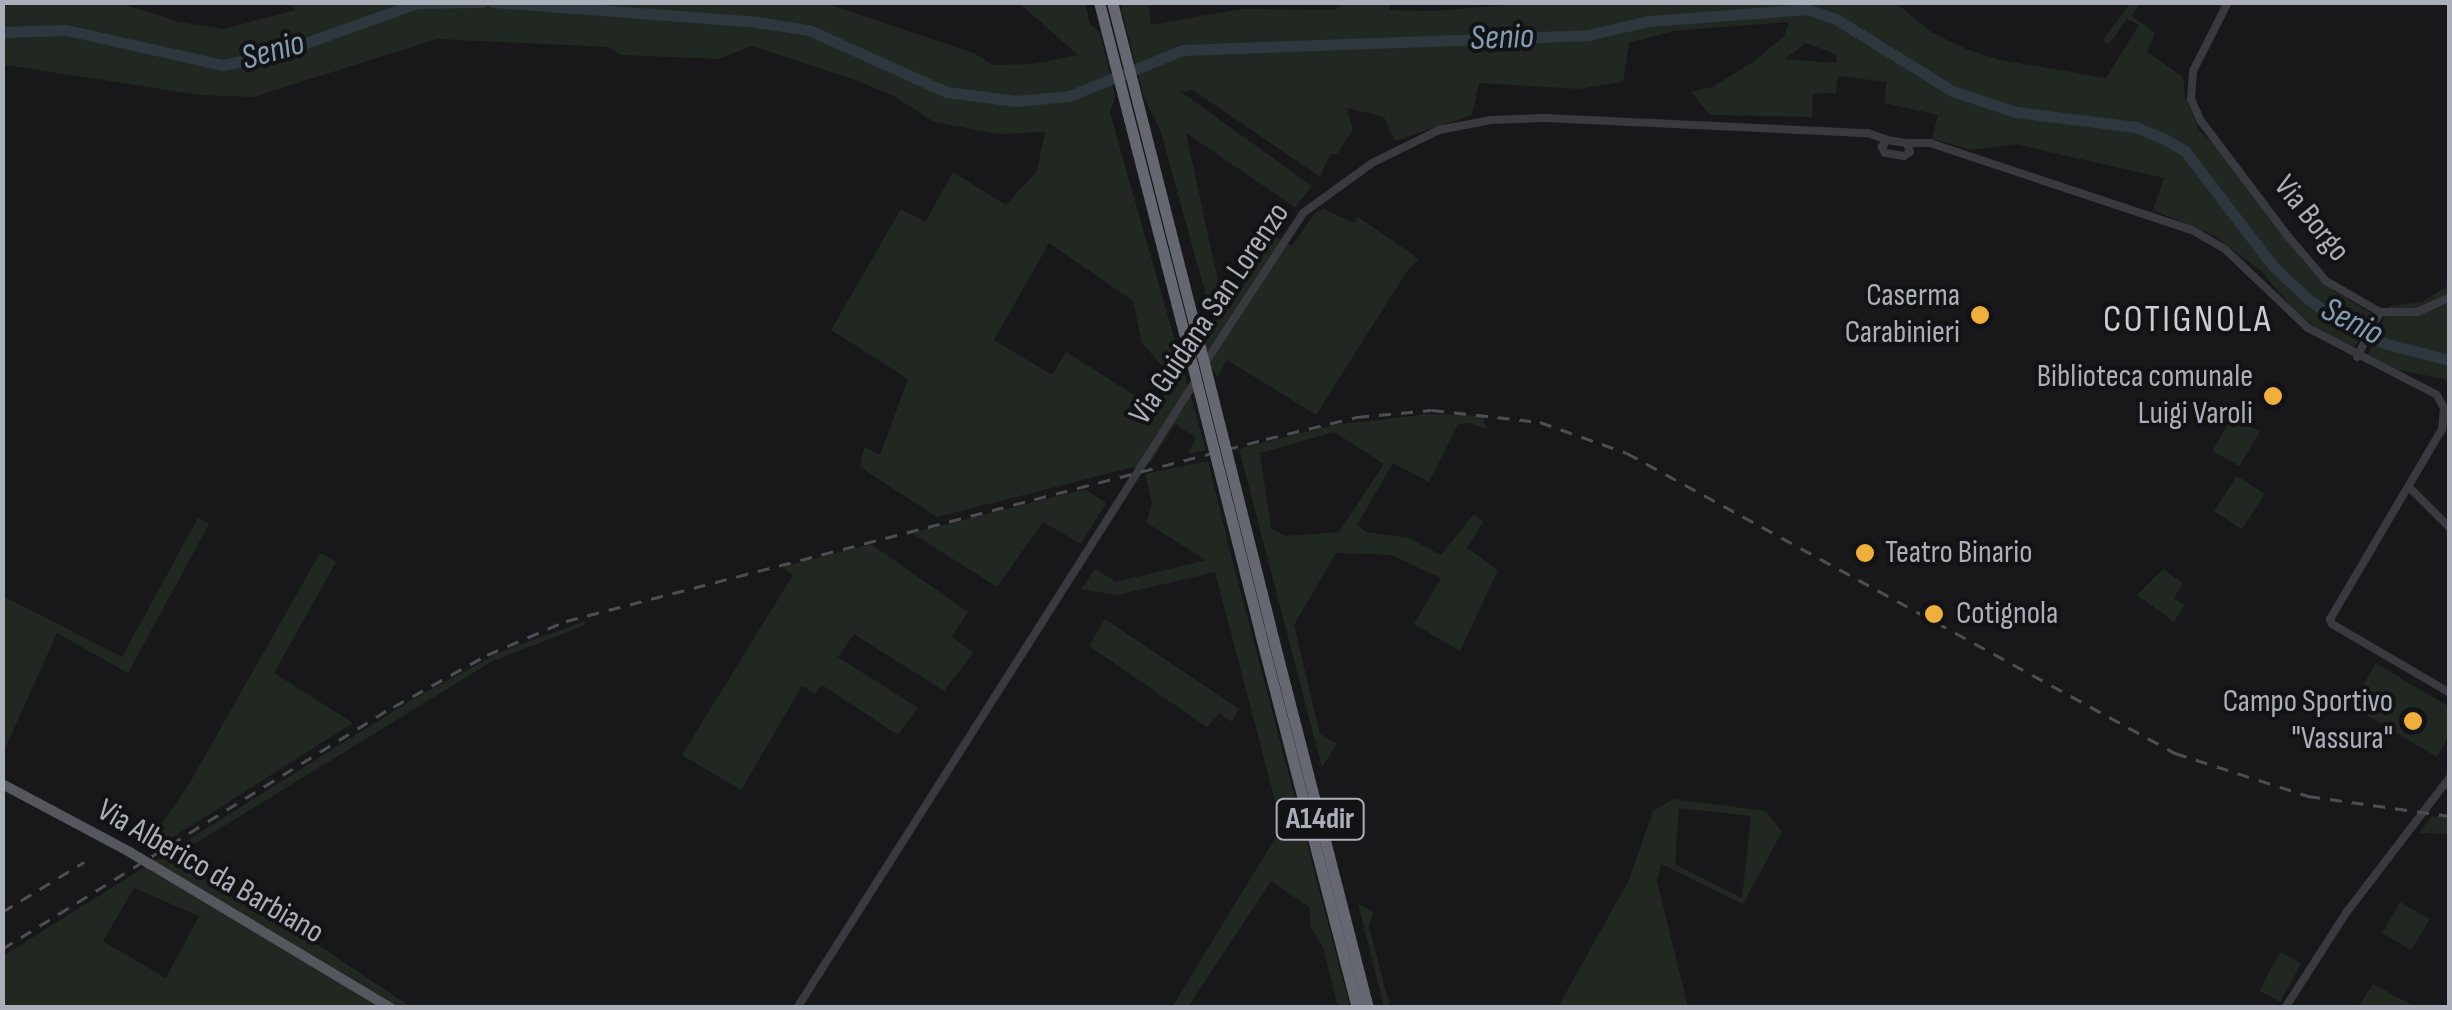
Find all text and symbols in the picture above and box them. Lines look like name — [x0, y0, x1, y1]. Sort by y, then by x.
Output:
water label: Senio — [1470, 16, 1534, 60]
water label: Senio — [237, 22, 309, 80]
street label: Via Borgo — [2265, 168, 2357, 270]
street label: Via Guidana San Lorenzo — [1122, 196, 1298, 432]
place label: Caserma Carabinieri — [1845, 278, 1960, 353]
water label: Senio — [2314, 289, 2390, 355]
district label: COTIGNOLA — [2103, 297, 2273, 343]
marker: Caserma Carabinieri — [1969, 304, 1991, 326]
place label: Biblioteca comunale Luigi Varoli — [2037, 359, 2253, 434]
marker: Biblioteca comunale Luigi Varoli — [2262, 385, 2284, 407]
place label: Teatro Binario — [1885, 534, 2032, 572]
marker: Teatro Binario — [1854, 542, 1876, 564]
place label: Cotignola — [1956, 595, 2058, 633]
marker: Cotignola — [1921, 601, 1947, 627]
place label: Campo Sportivo "Vassura" — [2223, 684, 2393, 759]
marker: Campo Sportivo "Vassura" — [2402, 710, 2424, 732]
street label: Via Alberico da Barbiano — [90, 792, 330, 952]
road number: A14dir — [1275, 794, 1365, 844]

